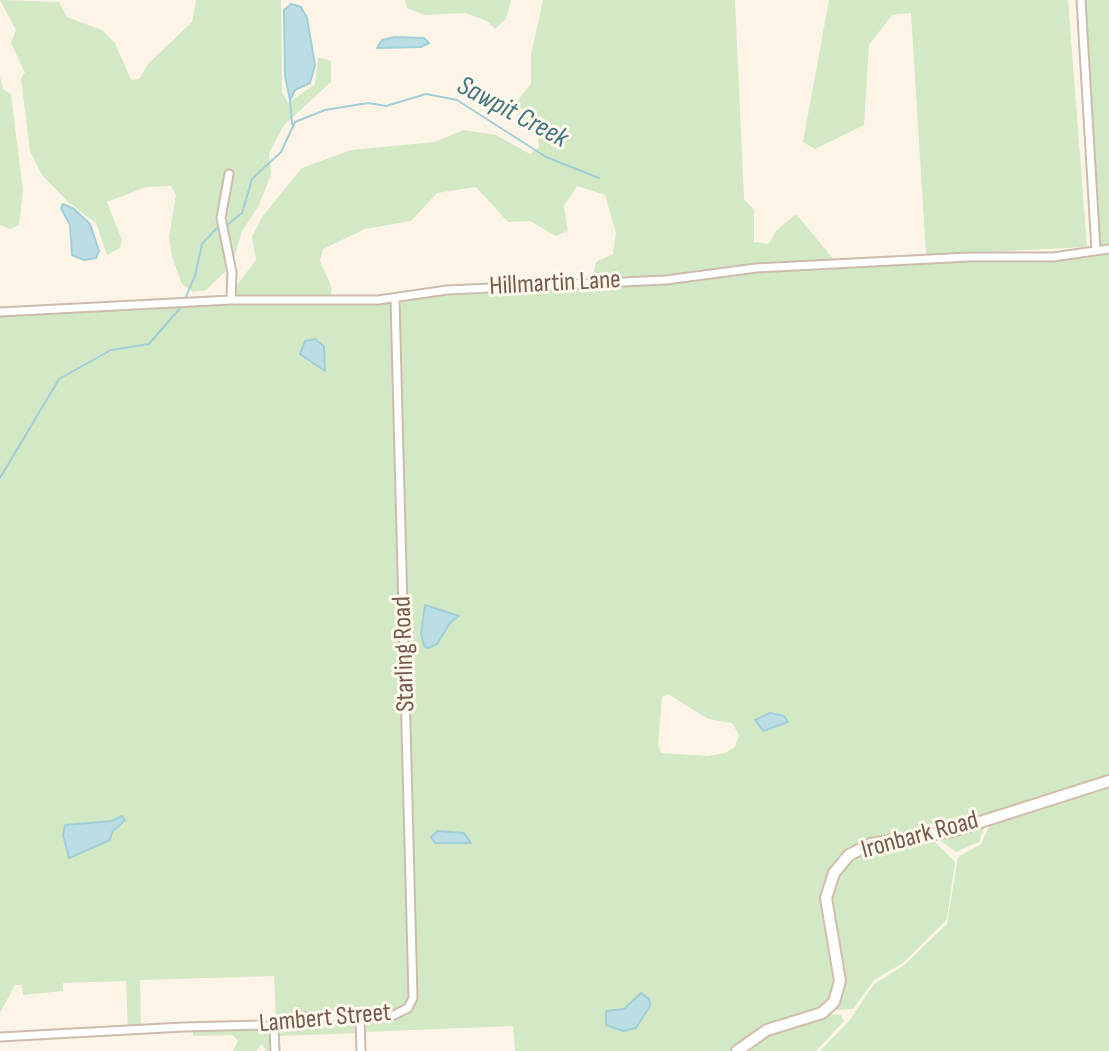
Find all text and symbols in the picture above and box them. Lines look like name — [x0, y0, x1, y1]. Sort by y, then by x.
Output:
water label: Sawpit Creek — [451, 70, 573, 156]
street label: Hillmartin Lane — [489, 265, 621, 303]
street label: Starling Road — [387, 596, 423, 712]
street label: Ironbark Road — [858, 805, 982, 867]
street label: Lambert Street — [258, 998, 392, 1040]

